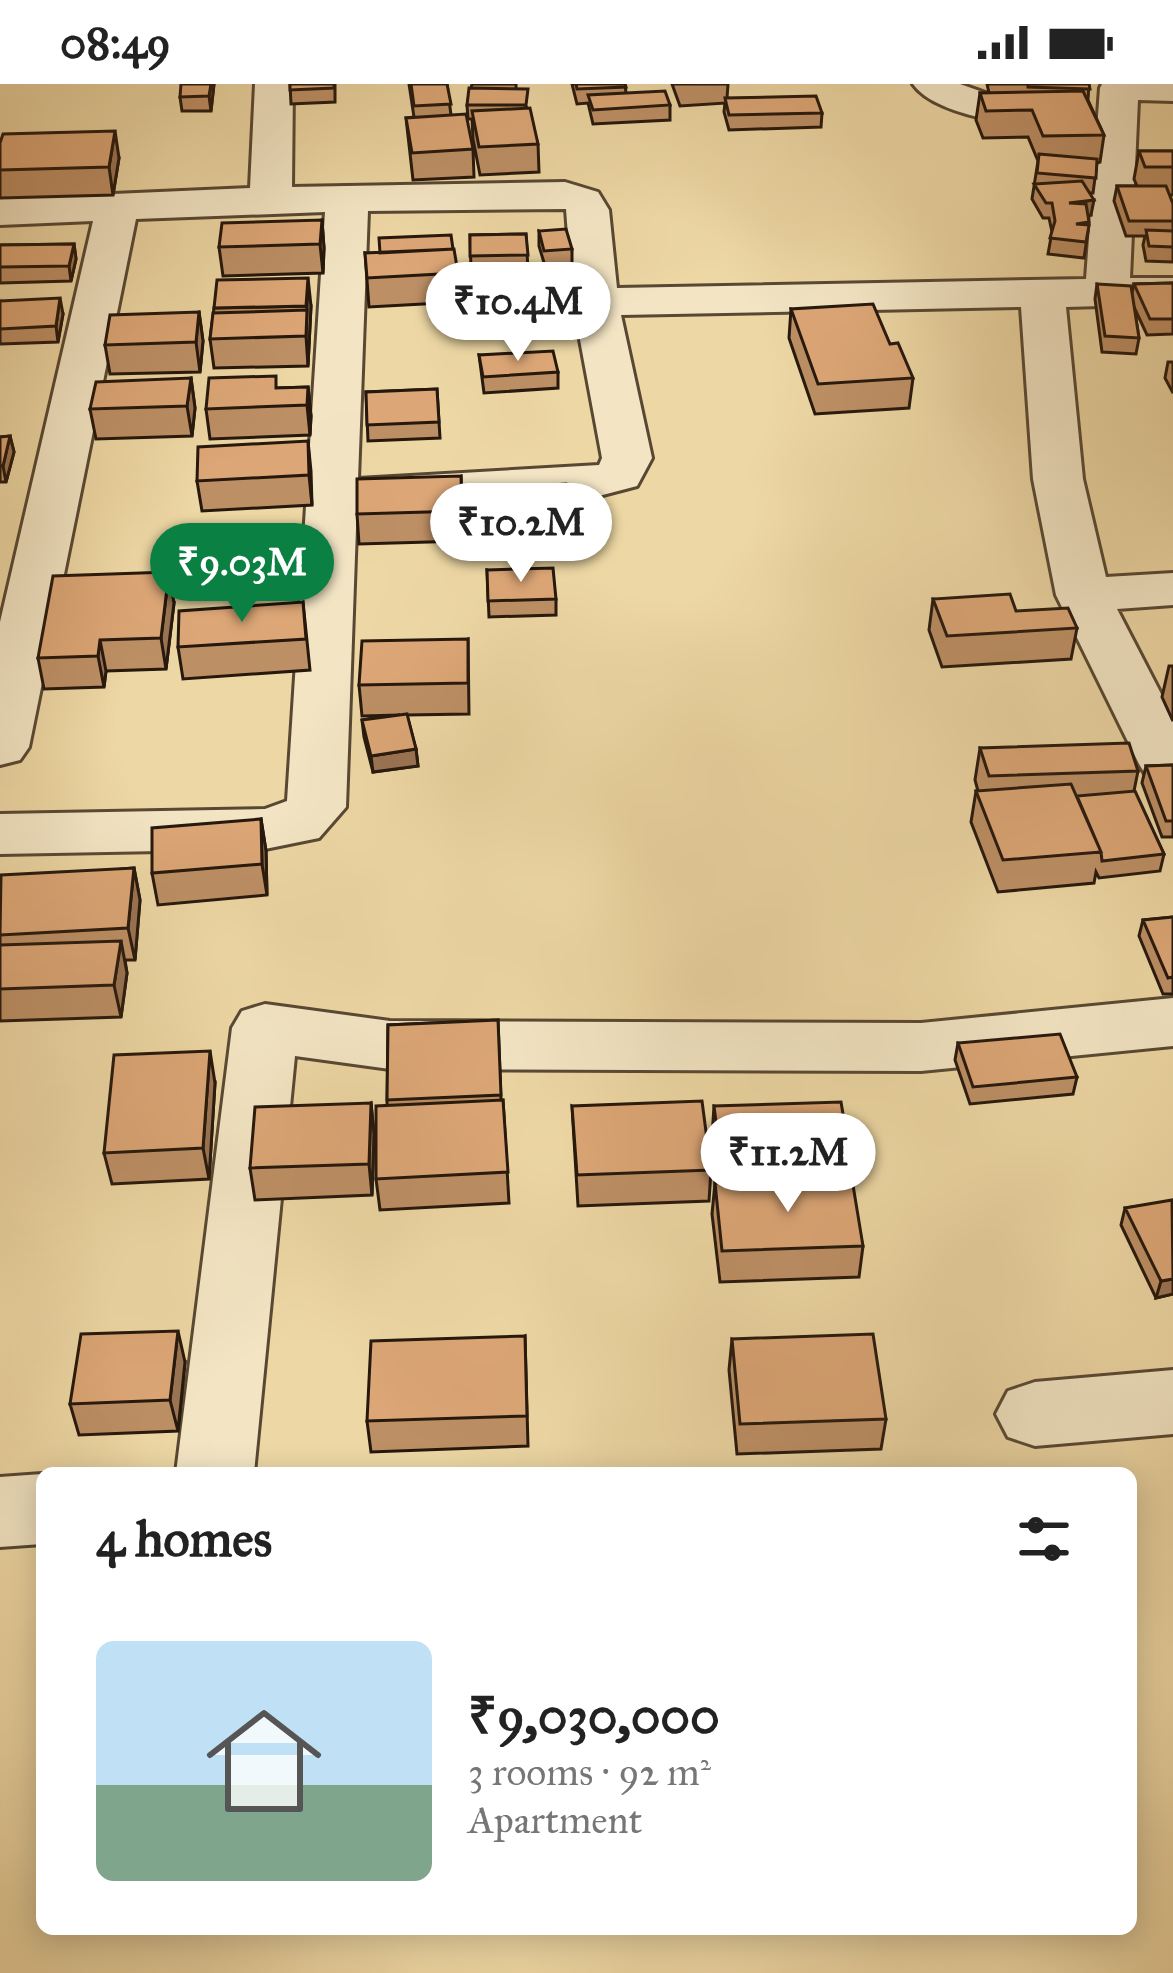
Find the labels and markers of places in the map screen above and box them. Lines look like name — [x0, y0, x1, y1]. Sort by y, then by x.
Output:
pin: ₹10.4M — [420, 262, 616, 364]
pin: ₹10.2M — [423, 483, 619, 585]
pin: ₹9.03M — [144, 523, 340, 625]
pin: ₹11.2M — [690, 1113, 886, 1215]

